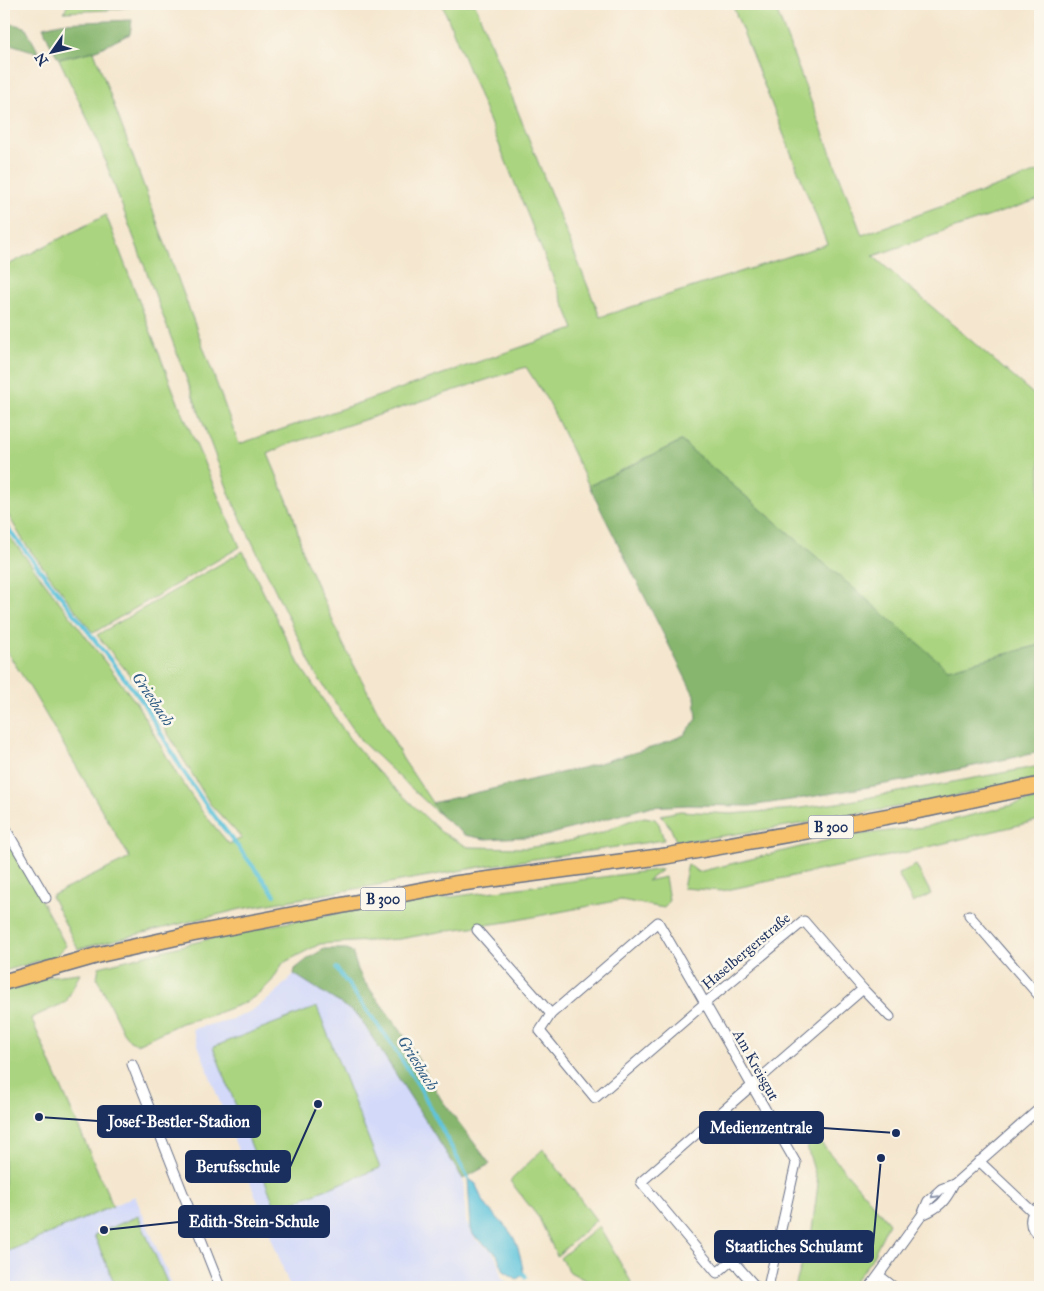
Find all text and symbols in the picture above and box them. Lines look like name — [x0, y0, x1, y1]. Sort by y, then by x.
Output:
north arrow — [28, 28, 78, 78]
text: N — [31, 49, 52, 69]
water label: Griesbach — [128, 668, 178, 730]
road number: B 300 — [808, 816, 854, 839]
road number: B 300 — [360, 888, 406, 911]
street label: Haselbergerstraße — [698, 909, 794, 993]
street label: Am Kreisgut — [729, 1025, 783, 1104]
water label: Griesbach — [394, 1032, 442, 1094]
callout: Josef-Bestler-Stadion — [98, 1106, 260, 1137]
text: Josef-Bestler-Stadion — [106, 1112, 250, 1132]
callout: Medienzentrale — [700, 1112, 823, 1143]
text: Medienzentrale — [710, 1118, 813, 1137]
callout: Berufsschule — [186, 1151, 290, 1182]
text: Berufsschule — [196, 1157, 280, 1176]
one-way arrow — [931, 1189, 940, 1198]
callout: Edith-Stein-Schule — [179, 1206, 329, 1237]
text: Edith-Stein-Schule — [189, 1212, 319, 1231]
callout: Staatliches Schulamt — [715, 1231, 873, 1262]
text: Staatliches Schulamt — [725, 1237, 863, 1256]

